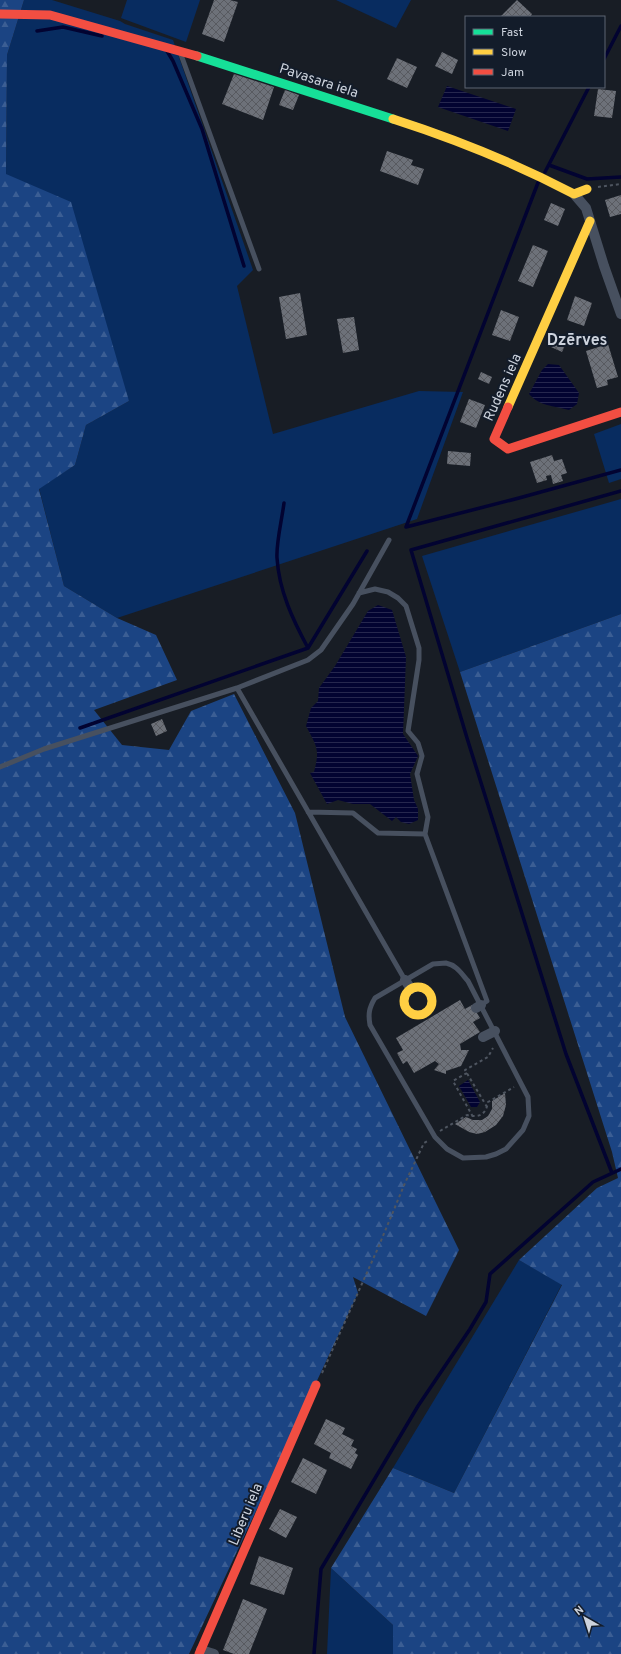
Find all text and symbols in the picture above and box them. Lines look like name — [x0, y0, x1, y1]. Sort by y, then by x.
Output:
legend — [465, 16, 605, 88]
text: Fast — [501, 25, 523, 41]
text: Slow — [501, 45, 527, 61]
street label: Pavasara iela — [277, 61, 360, 102]
text: Jam — [501, 65, 524, 81]
district label: Dzērves — [547, 331, 607, 351]
street label: Rudens iela — [481, 351, 526, 424]
street label: Liberu iela — [226, 1481, 267, 1548]
north arrow — [565, 1598, 605, 1638]
text: N — [572, 1603, 587, 1619]

